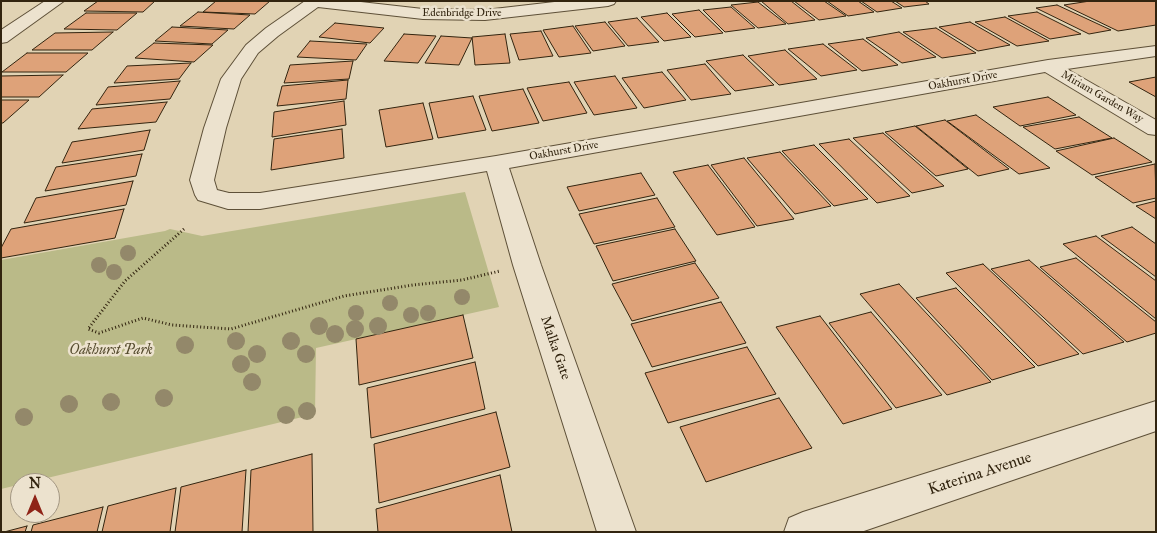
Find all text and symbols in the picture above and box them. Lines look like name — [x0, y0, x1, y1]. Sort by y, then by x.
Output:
street label: Edenbridge Drive — [422, 6, 502, 20]
street label: Oakhurst Drive — [927, 68, 999, 94]
street label: Miriam Garden Way — [1059, 68, 1145, 126]
street label: Oakhurst Drive — [528, 138, 600, 164]
street label: Malka Gate — [536, 314, 574, 382]
park label: Oakhurst Park — [69, 343, 153, 359]
street label: Katerina Avenue — [926, 448, 1034, 500]
north arrow — [10, 473, 60, 523]
text: N — [29, 475, 41, 492]

